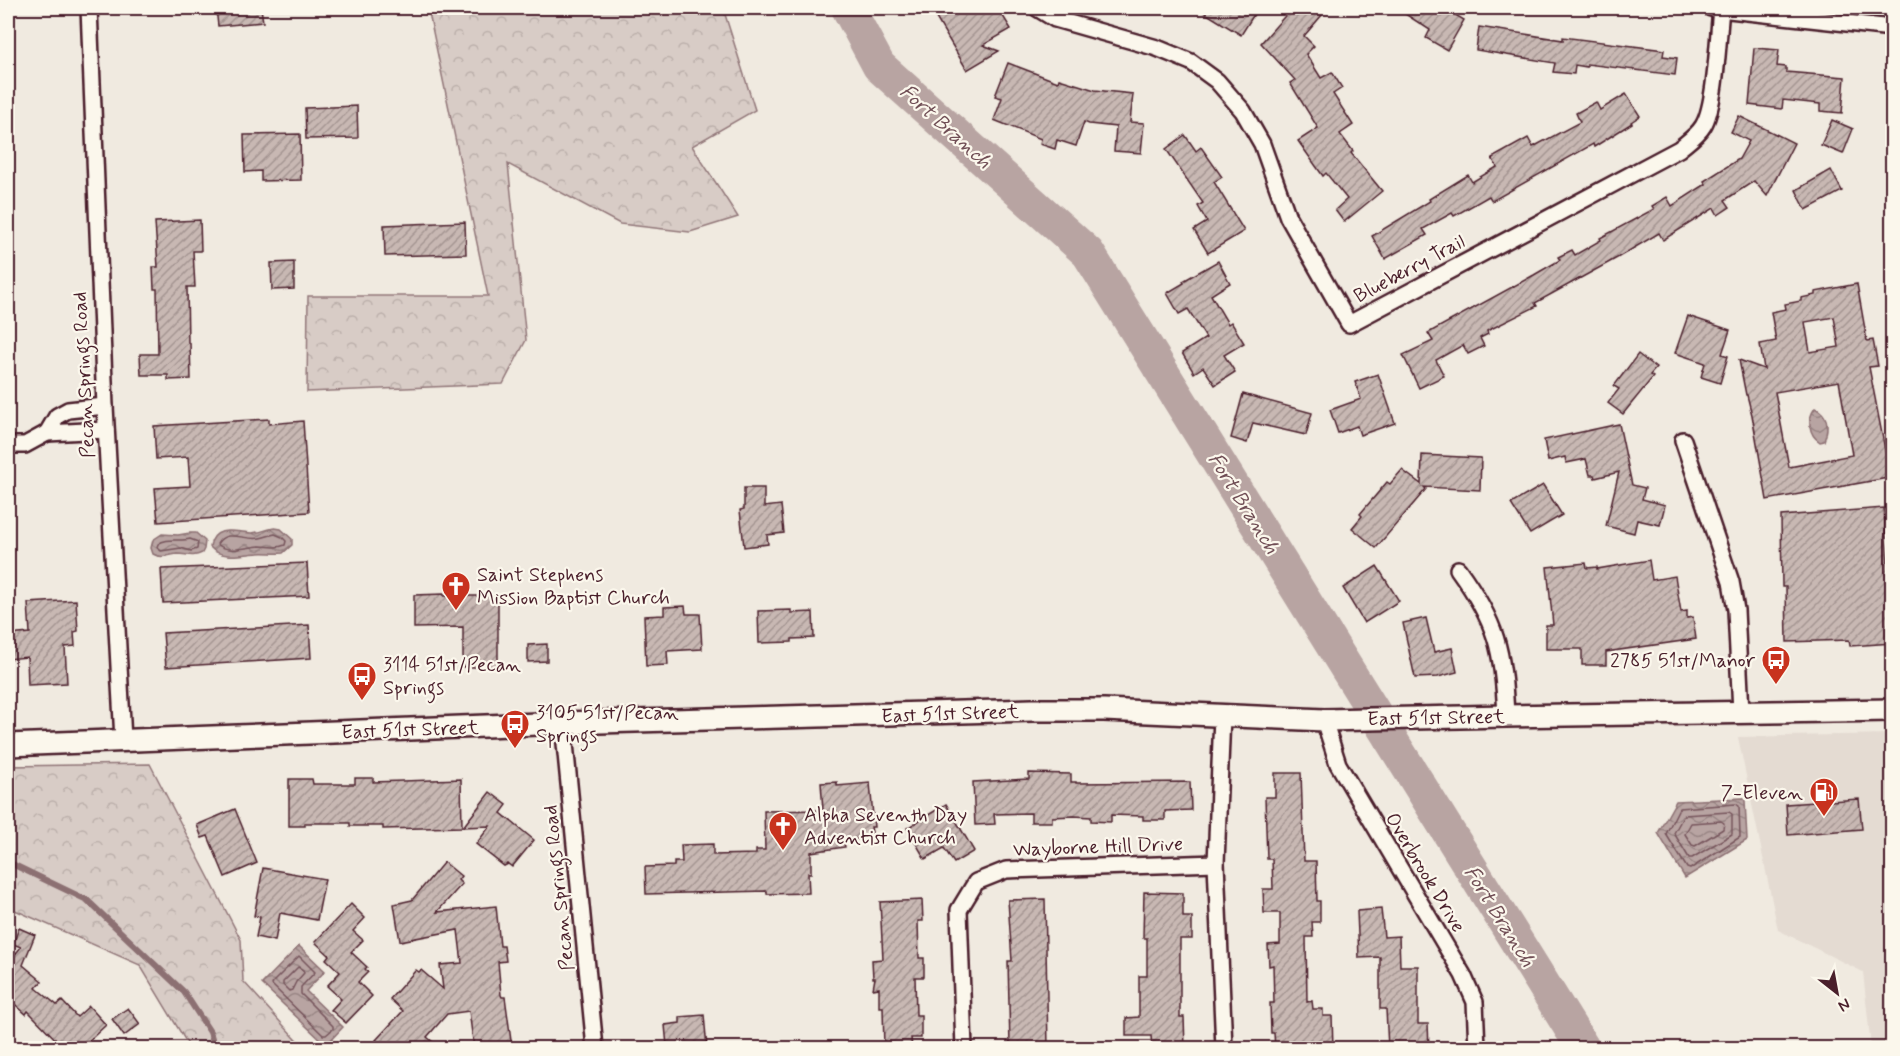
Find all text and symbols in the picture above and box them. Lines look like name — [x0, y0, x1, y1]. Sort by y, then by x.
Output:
water label: Fort Branch — [894, 78, 997, 176]
street label: Blueberry Trail — [1349, 229, 1470, 310]
street label: Pecan Springs Road — [67, 291, 104, 459]
water label: Fort Branch — [1201, 448, 1286, 560]
place label: Saint Stephens Mission Baptist Church — [477, 562, 670, 612]
church icon: Saint Stephens Mission Baptist Church — [440, 570, 472, 612]
bus stop icon: 2785 51st/Manor — [1760, 644, 1792, 686]
place label: 2785 51st/Manor — [1610, 648, 1756, 675]
place label: 3114 51st/Pecan Springs — [383, 652, 521, 704]
bus stop icon: 3114 51st/Pecan Springs — [346, 660, 378, 702]
street label: East 51st Street — [881, 699, 1020, 730]
place label: 3105 51st/Pecan Springs — [536, 700, 679, 752]
street label: East 51st Street — [1367, 704, 1505, 733]
bus stop icon: 3105 51st/Pecan Springs — [499, 708, 531, 750]
street label: East 51st Street — [341, 715, 480, 746]
fuel station icon: 7-Eleven — [1808, 776, 1840, 818]
place label: 7-Eleven — [1721, 780, 1803, 807]
place label: Alpha Seventh Day Adventist Church — [804, 802, 967, 852]
street label: Pecan Springs Road — [537, 803, 584, 972]
street label: Overbrook Drive — [1378, 808, 1471, 938]
church icon: Alpha Seventh Day Adventist Church — [767, 810, 799, 852]
street label: Wayborne Hill Drive — [1013, 831, 1184, 864]
water label: Fort Branch — [1457, 861, 1542, 973]
north arrow — [1807, 963, 1867, 1023]
text: N — [1834, 993, 1854, 1016]

